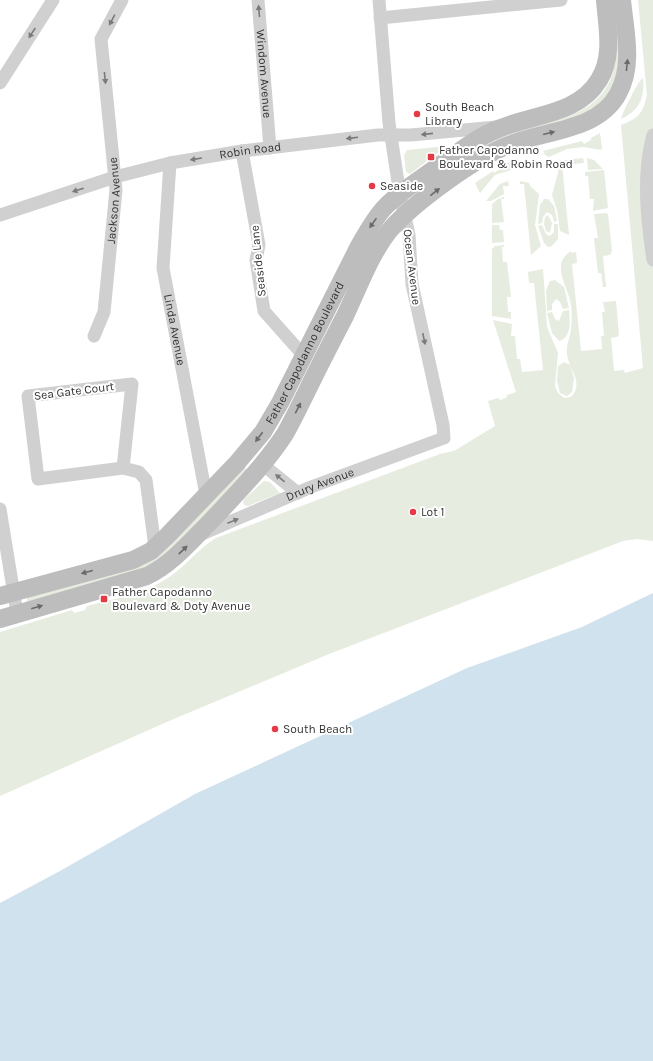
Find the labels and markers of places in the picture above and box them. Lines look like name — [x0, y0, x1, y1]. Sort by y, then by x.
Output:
place label: South Beach Library — [425, 100, 494, 128]
marker: South Beach Library — [412, 109, 422, 119]
place label: Father Capodanno Boulevard & Robin Road — [439, 143, 573, 171]
marker: Father Capodanno Boulevard & Robin Road — [426, 152, 436, 162]
place label: Seaside — [380, 179, 423, 193]
marker: Seaside — [367, 181, 377, 191]
place label: Lot 1 — [421, 505, 445, 519]
marker: Lot 1 — [408, 507, 418, 517]
place label: Father Capodanno Boulevard & Doty Avenue — [112, 585, 250, 613]
marker: Father Capodanno Boulevard & Doty Avenue — [99, 594, 109, 604]
place label: South Beach — [283, 722, 352, 736]
marker: South Beach — [270, 724, 280, 734]

